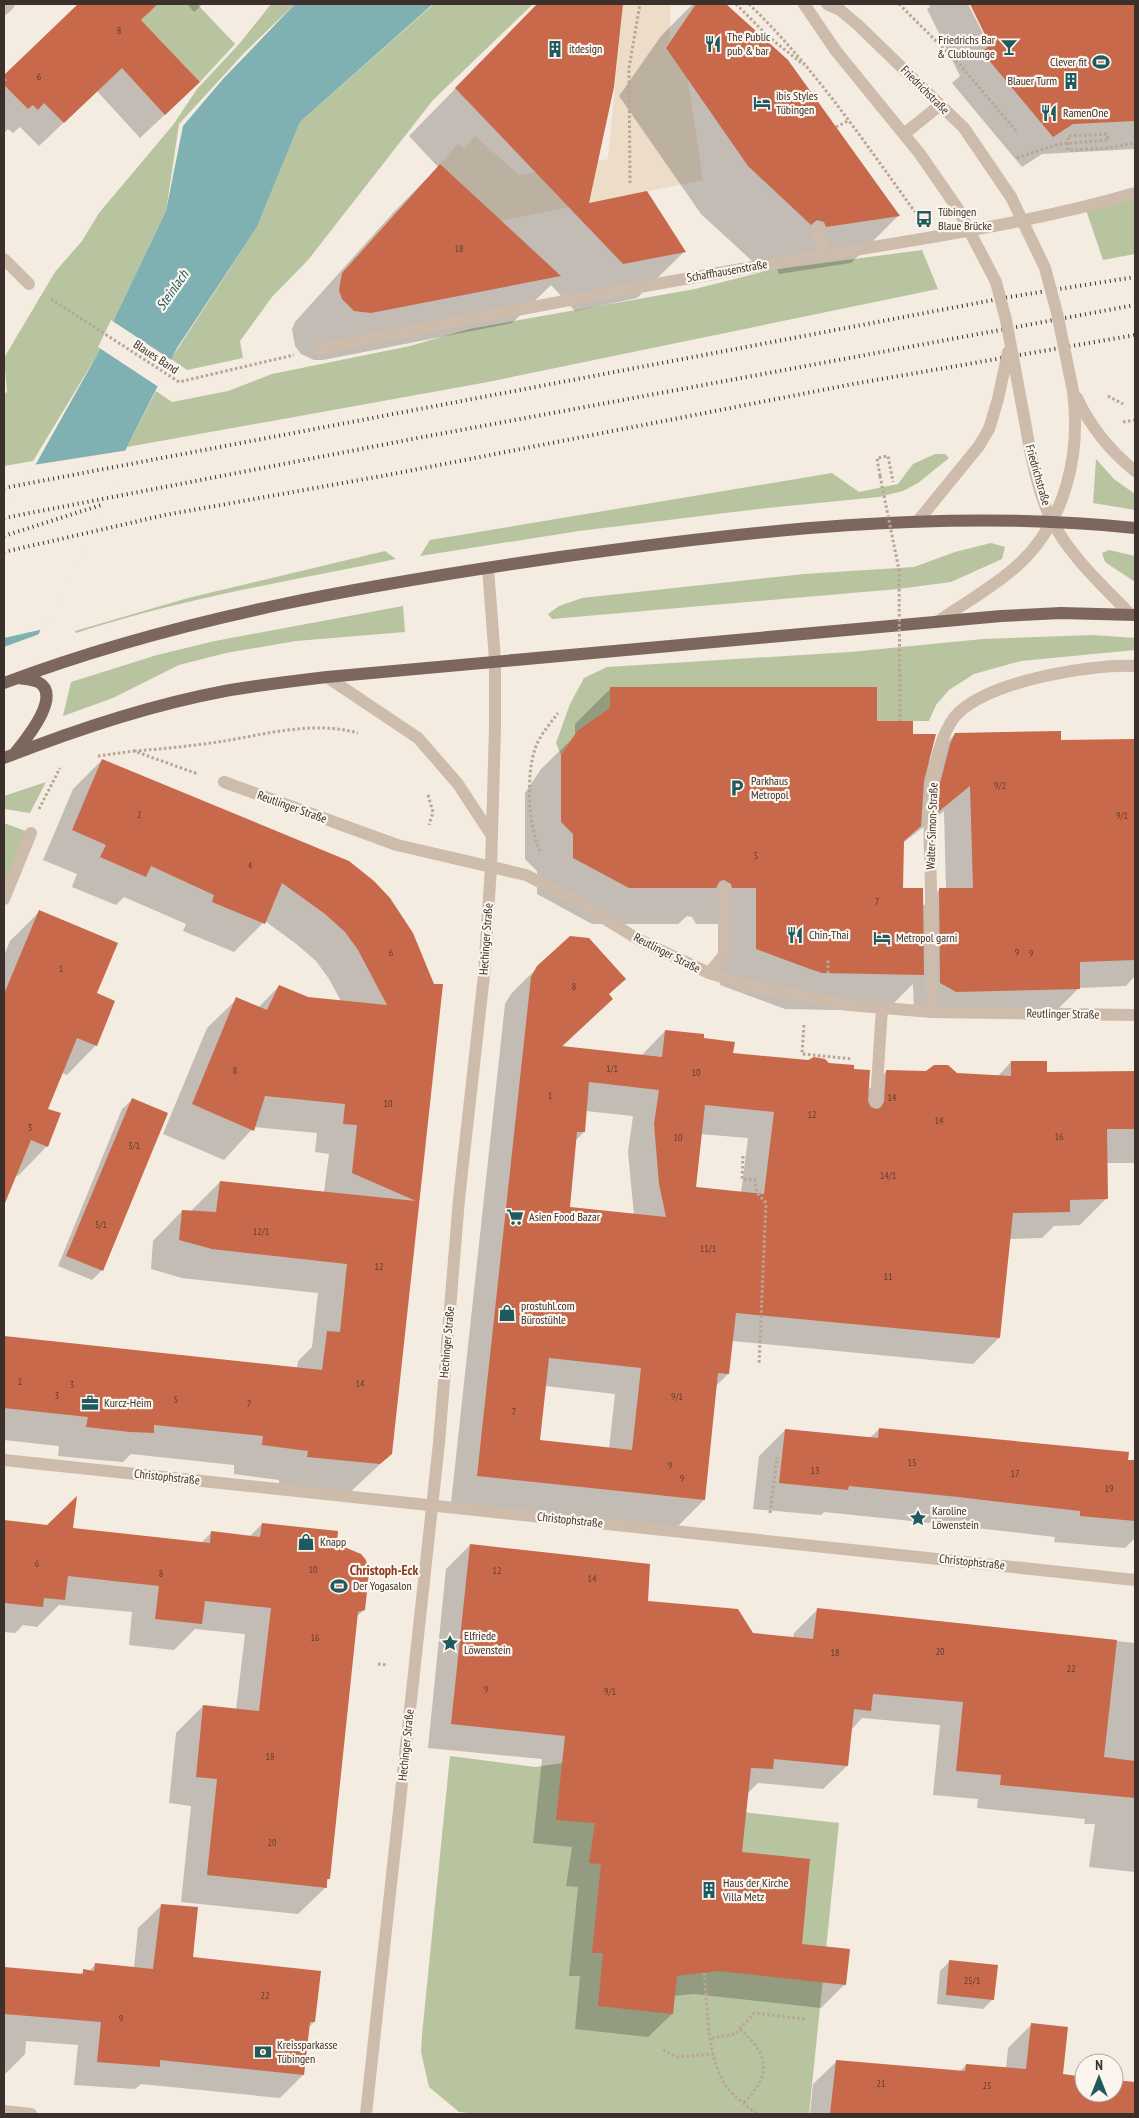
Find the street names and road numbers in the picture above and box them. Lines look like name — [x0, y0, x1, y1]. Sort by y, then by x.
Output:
street label: Friedrichstraße — [898, 62, 953, 117]
street label: Schaffhausenstraße — [685, 256, 768, 285]
street label: Blaues Band — [131, 336, 182, 377]
street label: Friedrichstraße — [1023, 443, 1054, 507]
street label: Walter-Simon-Straße — [922, 782, 941, 870]
street label: Reutlinger Straße — [255, 787, 329, 826]
street label: Hechinger Straße — [476, 902, 495, 975]
street label: Reutlinger Straße — [631, 929, 703, 976]
street label: Reutlinger Straße — [1027, 1005, 1100, 1022]
street label: Hechinger Straße — [436, 1305, 457, 1378]
street label: Christophstraße — [134, 1466, 201, 1487]
street label: Christophstraße — [537, 1509, 604, 1530]
street label: Christophstraße — [939, 1551, 1006, 1572]
street label: Hechinger Straße — [394, 1708, 417, 1782]

